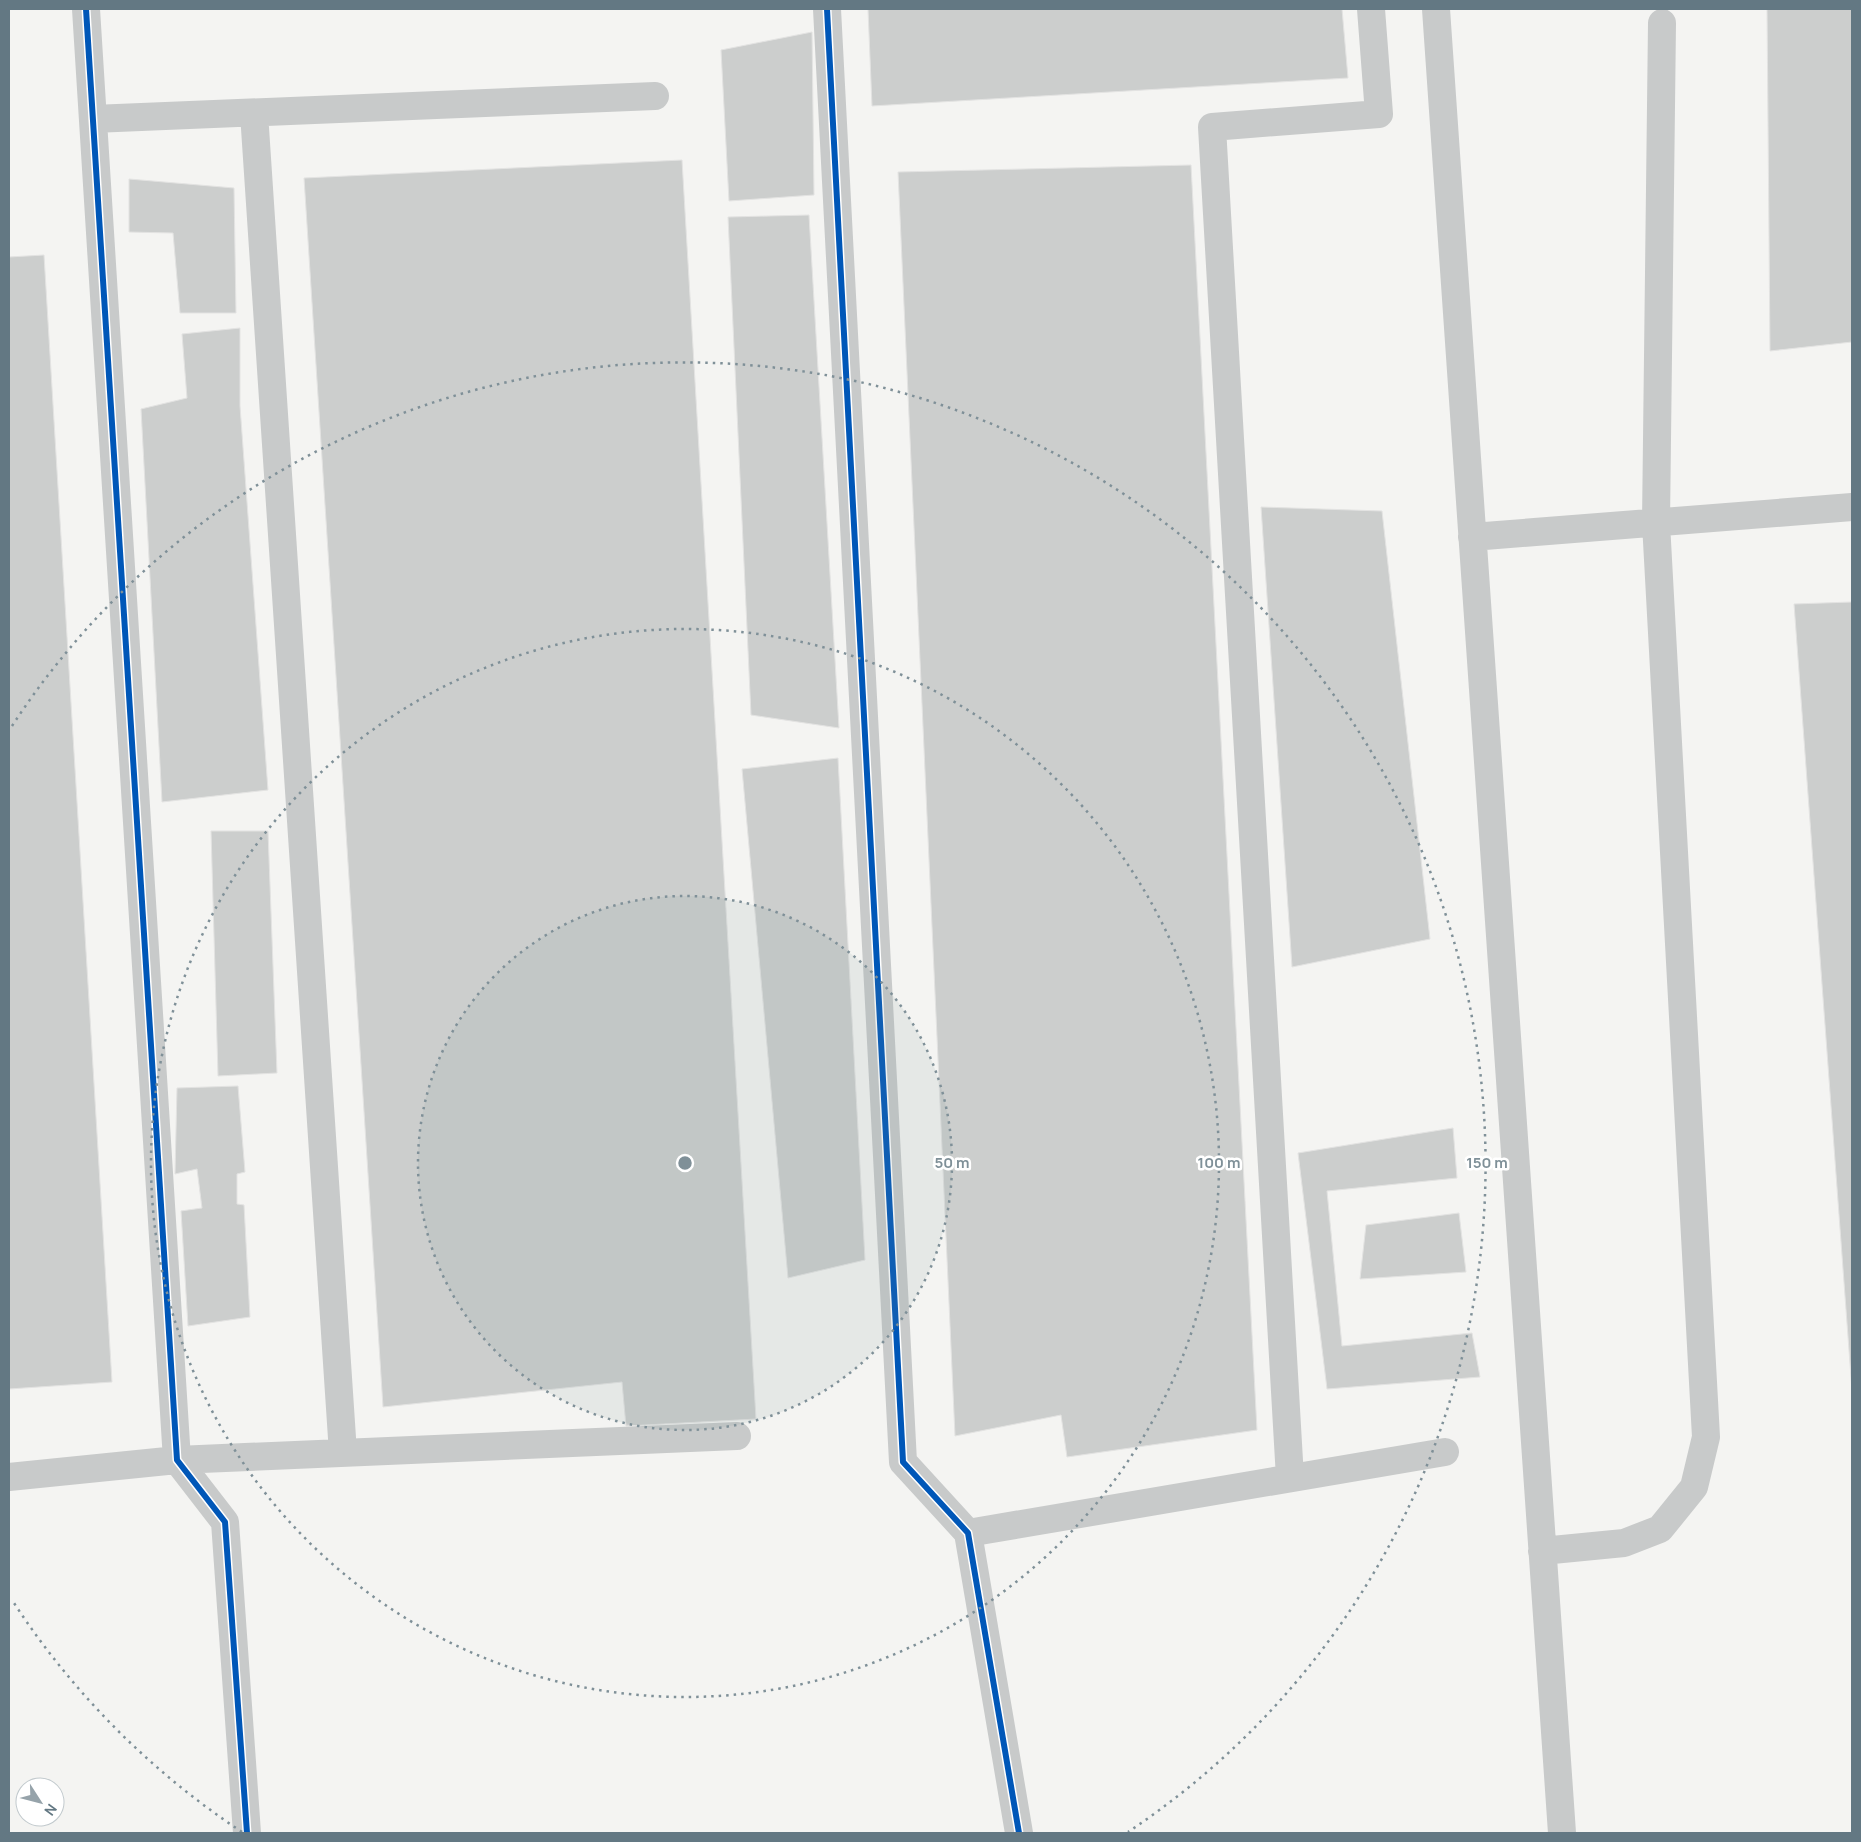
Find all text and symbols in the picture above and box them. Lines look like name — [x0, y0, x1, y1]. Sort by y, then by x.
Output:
text: 50 m — [934, 1152, 970, 1173]
text: 100 m — [1198, 1152, 1240, 1173]
text: 150 m — [1466, 1152, 1508, 1173]
centre of rings — [676, 1154, 694, 1172]
north arrow — [15, 1777, 65, 1827]
text: N — [40, 1800, 62, 1820]

